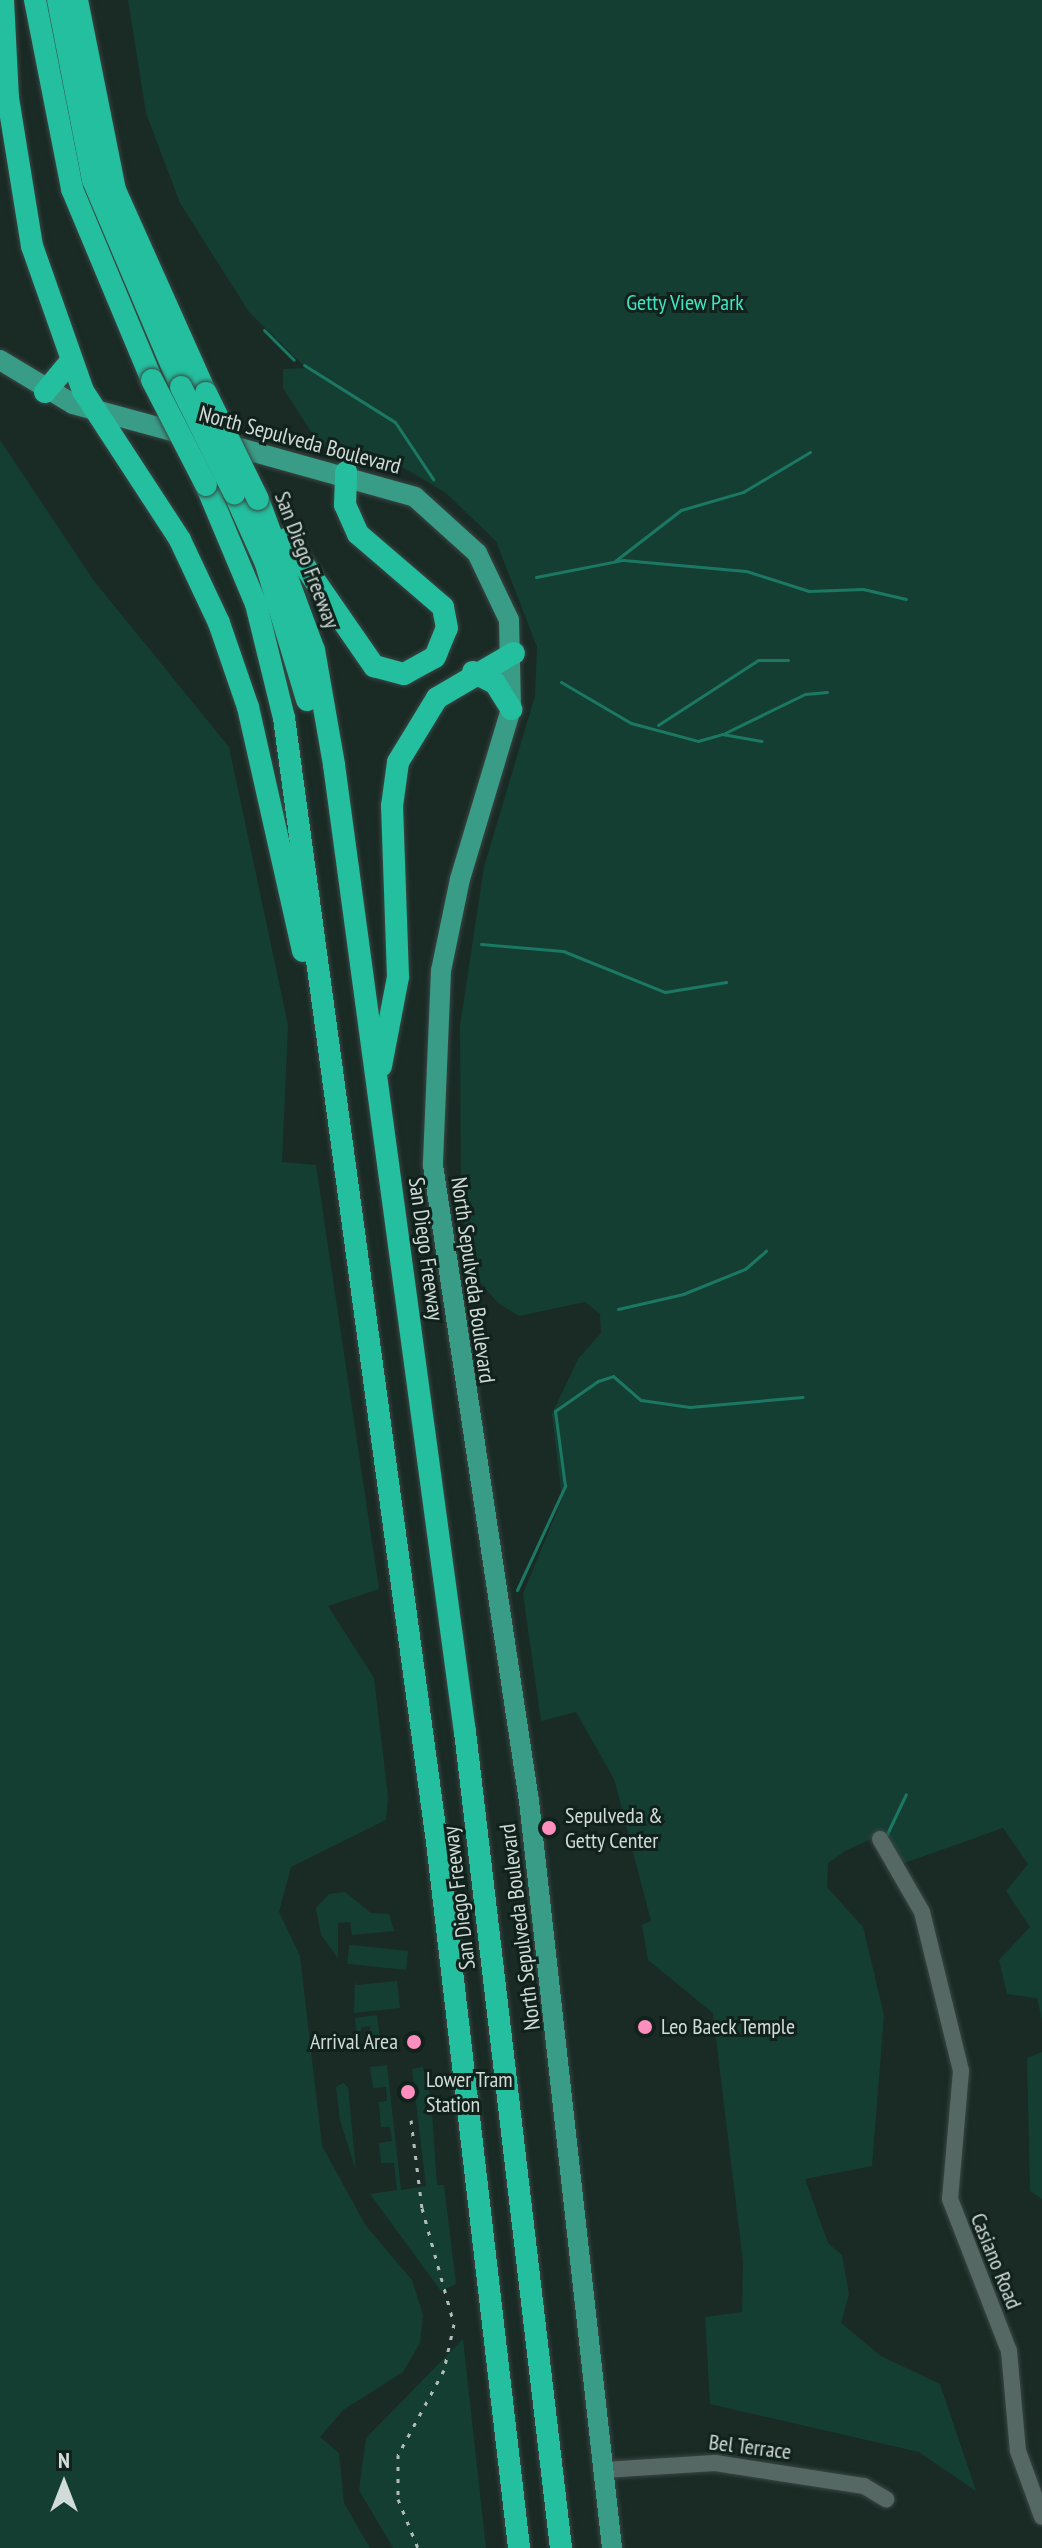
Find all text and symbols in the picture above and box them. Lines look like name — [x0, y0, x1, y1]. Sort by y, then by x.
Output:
park label: Getty View Park — [625, 290, 745, 316]
street label: North Sepulveda Boulevard — [196, 400, 404, 480]
street label: San Diego Freeway — [269, 488, 345, 632]
street label: North Sepulveda Boulevard — [445, 1175, 501, 1385]
street label: San Diego Freeway — [403, 1176, 449, 1322]
place label: Sepulveda & Getty Center — [565, 1802, 663, 1854]
marker: Sepulveda & Getty Center — [540, 1819, 558, 1837]
street label: North Sepulveda Boulevard — [494, 1822, 546, 2032]
street label: San Diego Freeway — [437, 1825, 481, 1971]
place label: Leo Baeck Temple — [661, 2014, 796, 2040]
marker: Leo Baeck Temple — [636, 2018, 654, 2036]
place label: Arrival Area — [309, 2029, 398, 2055]
marker: Arrival Area — [405, 2033, 423, 2051]
place label: Lower Tram Station — [426, 2066, 513, 2118]
marker: Lower Tram Station — [397, 2081, 419, 2103]
street label: Casiano Road — [965, 2209, 1027, 2313]
street label: Bel Terrace — [707, 2429, 793, 2465]
north arrow — [24, 2444, 104, 2524]
text: N — [58, 2446, 70, 2474]

